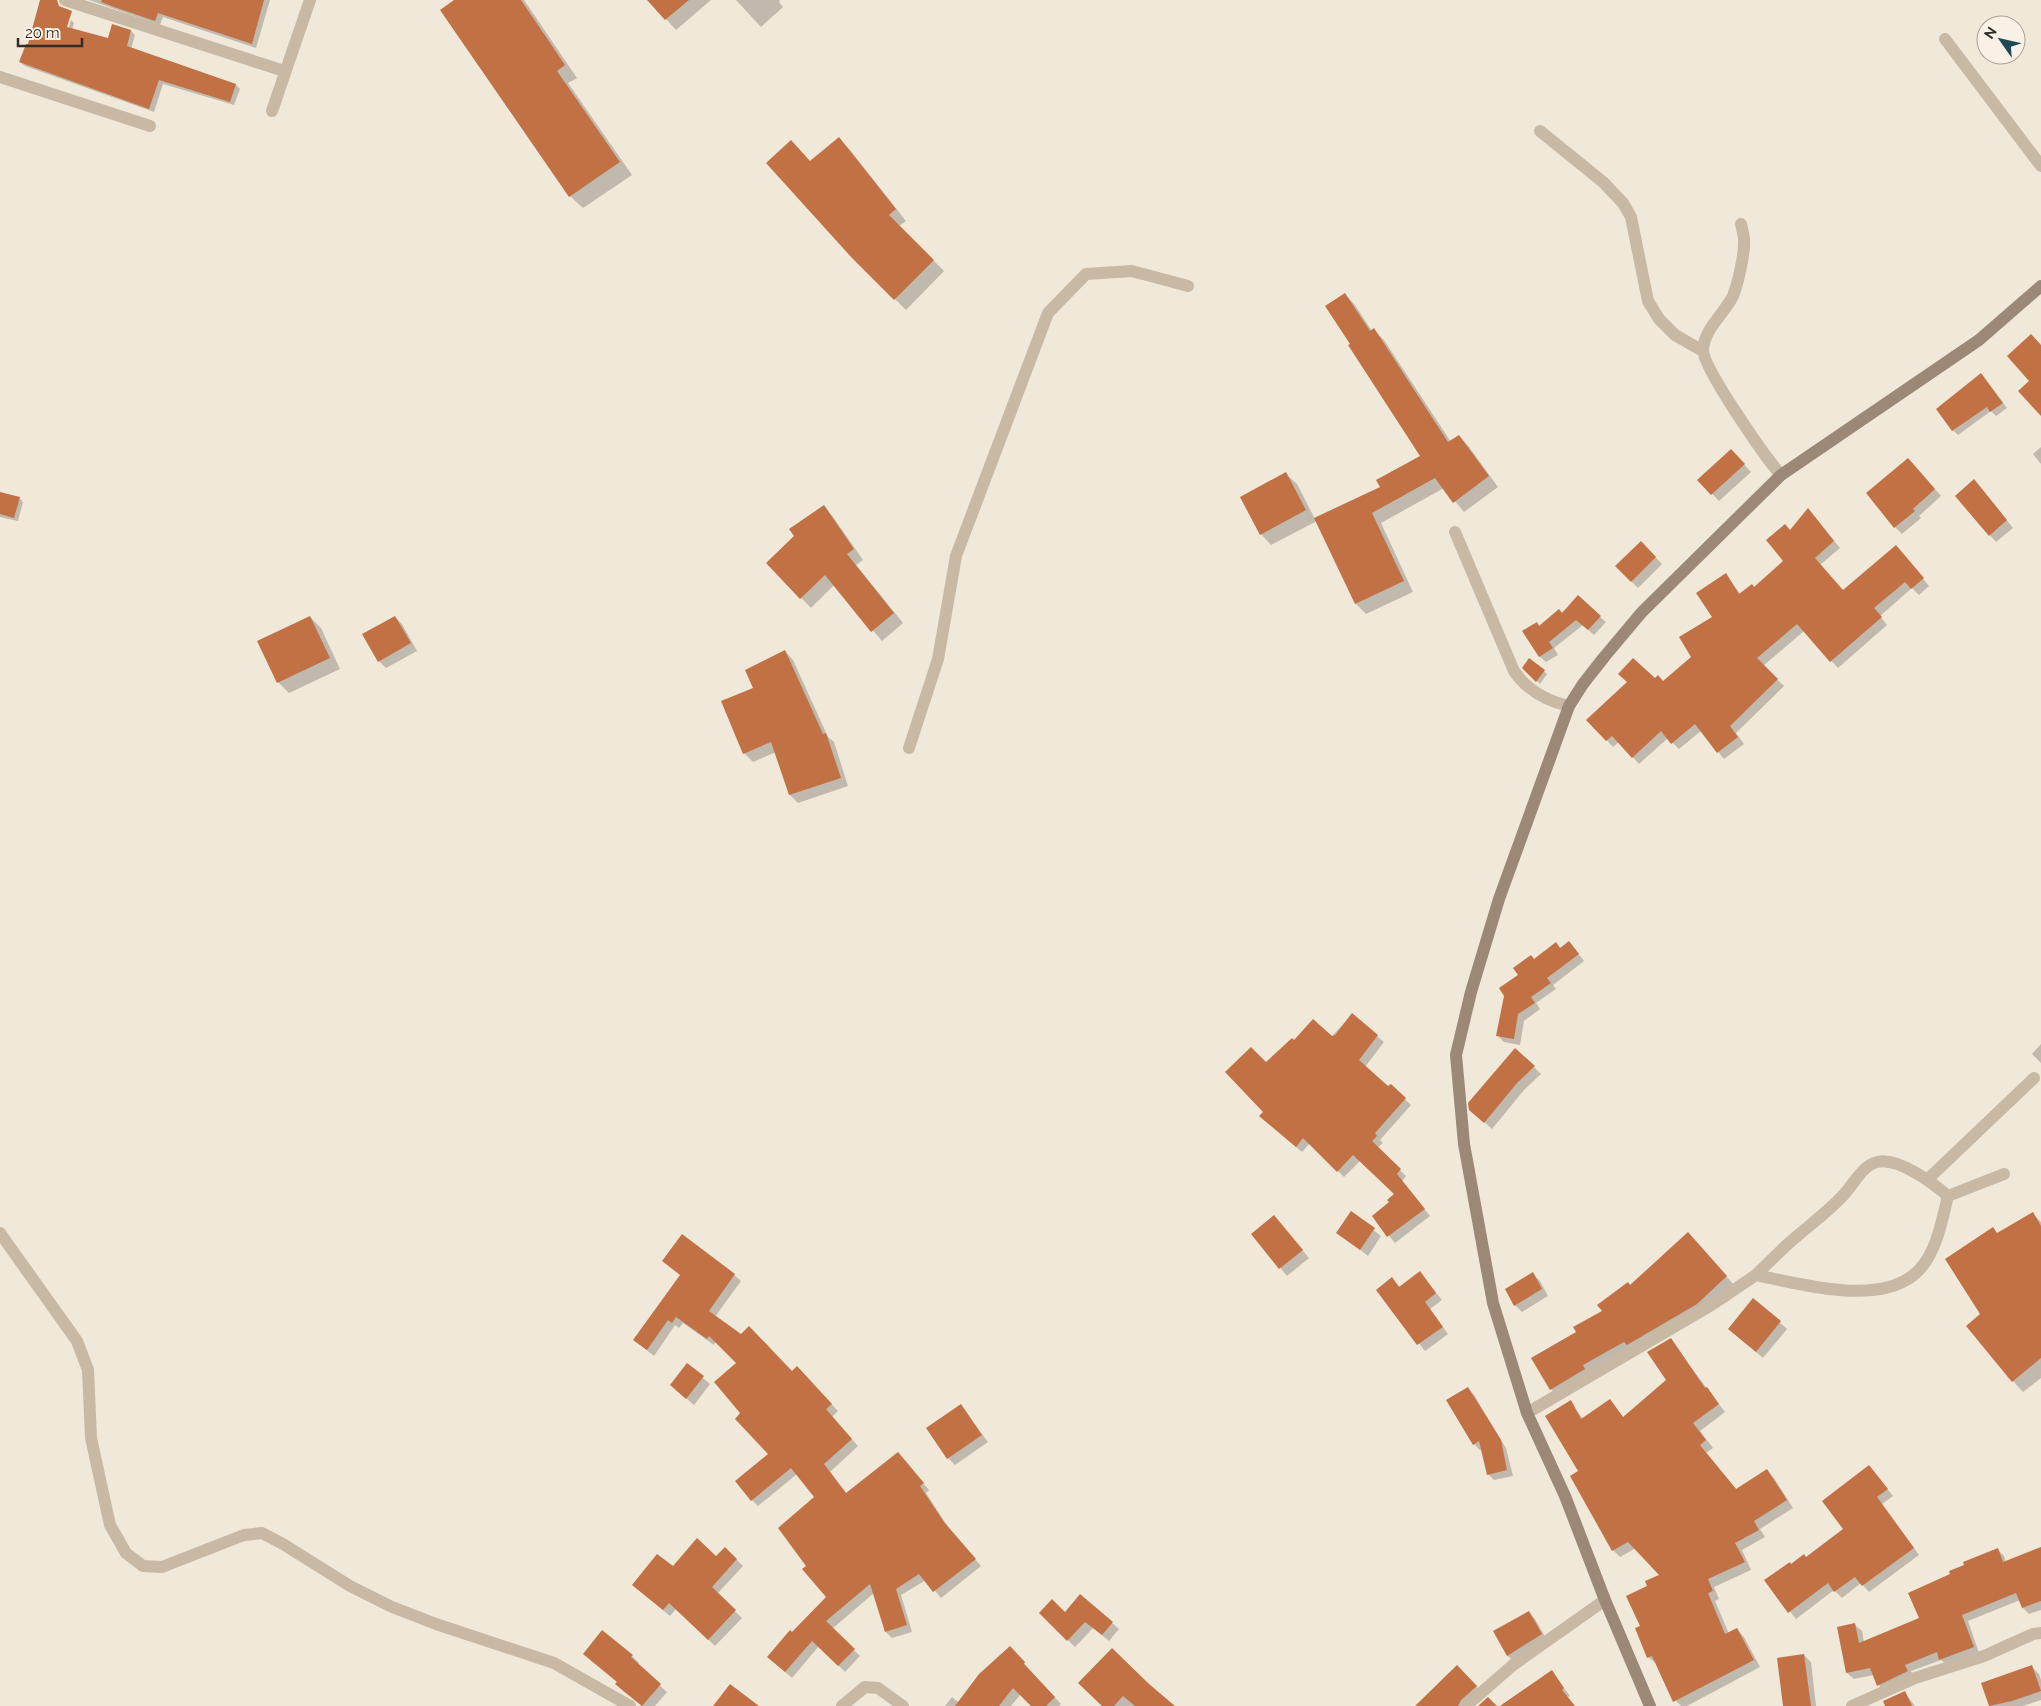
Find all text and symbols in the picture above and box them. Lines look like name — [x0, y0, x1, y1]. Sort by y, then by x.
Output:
scale bar — [18, 15, 81, 47]
north arrow — [1976, 15, 2026, 65]
text: 20 m — [25, 24, 60, 42]
text: N — [1981, 24, 2000, 42]

